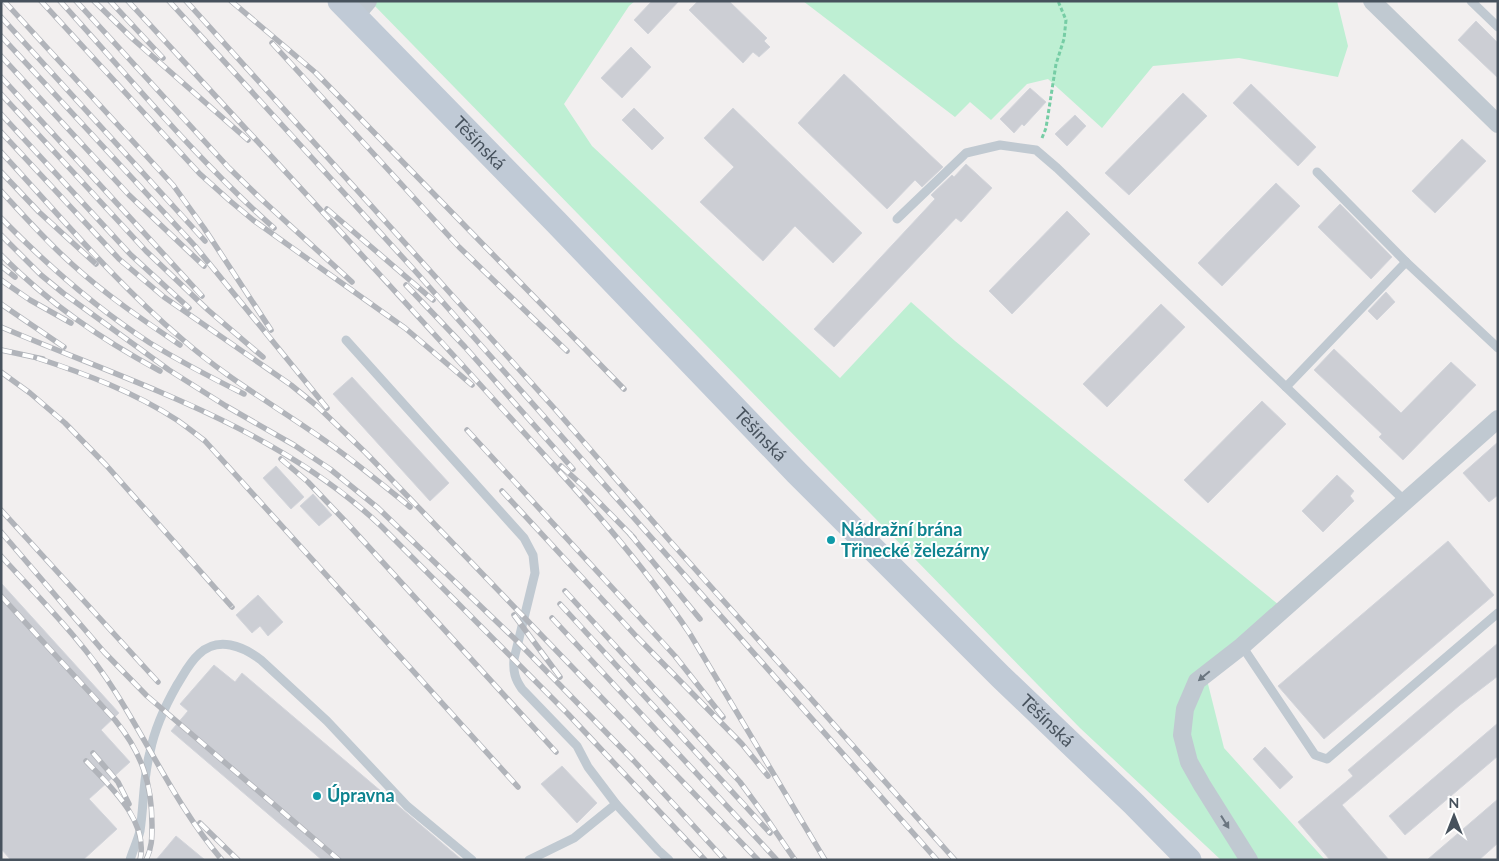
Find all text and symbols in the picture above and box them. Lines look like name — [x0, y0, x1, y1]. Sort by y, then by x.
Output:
street label: Těšínská — [449, 111, 511, 174]
street label: Těšínská — [730, 403, 792, 466]
place label: Nádražní brána Třinecké železárny — [841, 518, 990, 561]
marker: Nádražní brána Třinecké železárny — [825, 534, 837, 546]
one-way arrow — [1198, 671, 1211, 682]
street label: Těšínská — [1016, 689, 1079, 751]
place label: Úpravna — [327, 784, 395, 806]
marker: Úpravna — [311, 790, 323, 802]
north arrow — [1429, 791, 1479, 841]
text: N — [1449, 794, 1459, 811]
one-way arrow — [1221, 816, 1230, 829]

